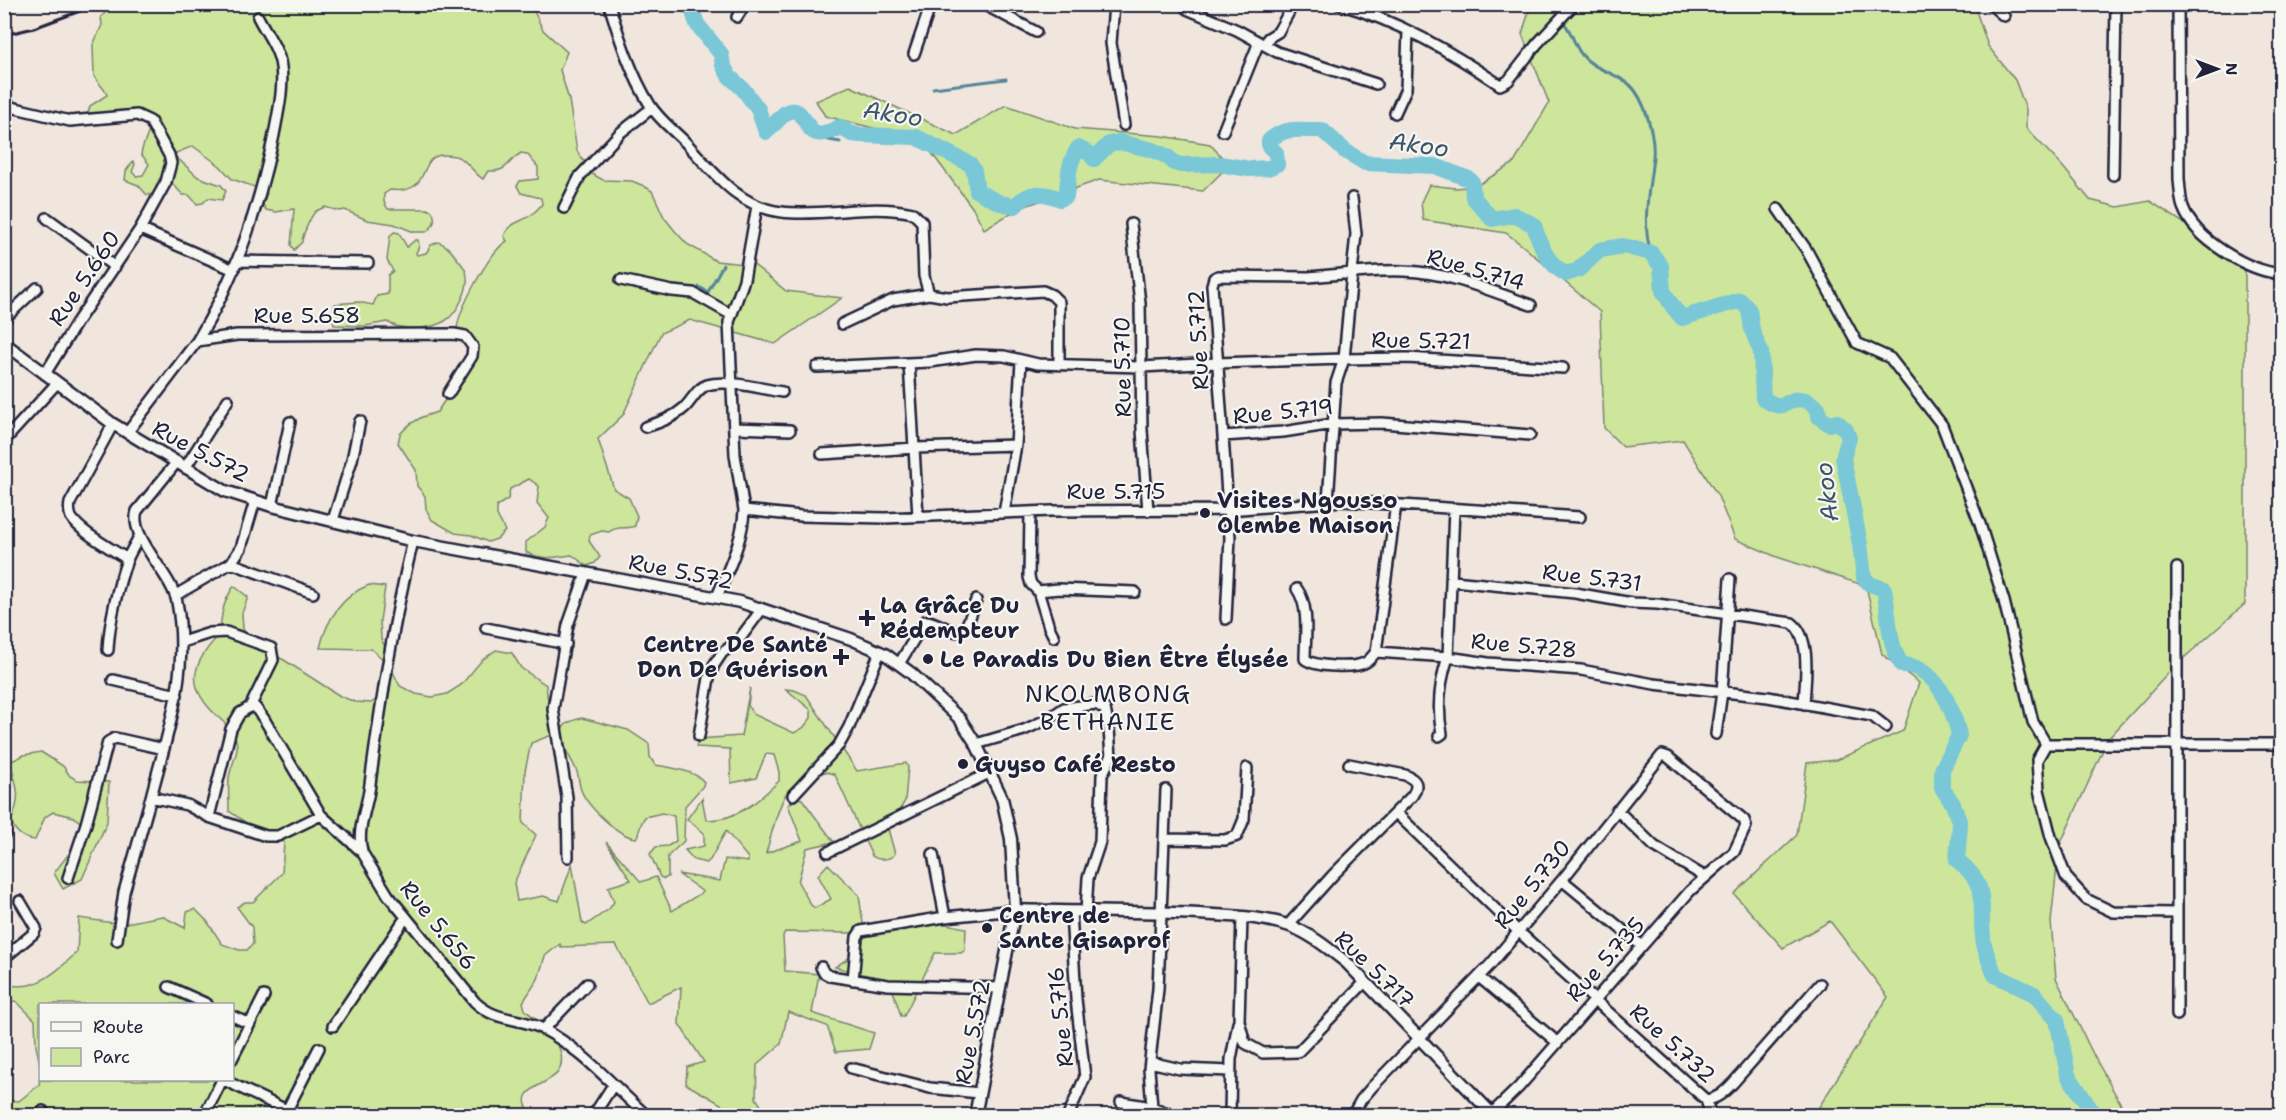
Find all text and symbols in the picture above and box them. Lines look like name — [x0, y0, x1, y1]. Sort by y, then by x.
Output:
north arrow — [2187, 39, 2247, 99]
text: N — [2221, 63, 2242, 75]
water label: Akoo — [861, 94, 925, 134]
water label: Akoo — [1387, 125, 1451, 165]
street label: Rue 5.660 — [42, 225, 127, 332]
street label: Rue 5.714 — [1424, 242, 1528, 297]
street label: Rue 5.712 — [1181, 289, 1216, 391]
street label: Rue 5.658 — [254, 301, 361, 330]
street label: Rue 5.710 — [1107, 316, 1138, 418]
street label: Rue 5.721 — [1371, 325, 1471, 356]
street label: Rue 5.719 — [1231, 392, 1335, 431]
street label: Rue 5.572 — [147, 414, 254, 489]
water label: Akoo — [1807, 460, 1847, 524]
street label: Rue 5.715 — [1066, 477, 1166, 506]
place label: Visites Ngousso Olembe Maison — [1217, 486, 1398, 540]
marker: Visites Ngousso Olembe Maison — [1198, 506, 1212, 520]
street label: Rue 5.572 — [626, 547, 736, 596]
street label: Rue 5.731 — [1541, 557, 1643, 598]
place label: La Grâce Du Rédempteur — [880, 591, 1020, 645]
marker: La Grâce Du Rédempteur — [858, 609, 876, 627]
street label: Rue 5.728 — [1470, 626, 1578, 665]
place label: Centre De Santé Don De Guérison — [637, 630, 828, 684]
place label: Le Paradis Du Bien Être Élysée — [940, 643, 1289, 674]
marker: Centre De Santé Don De Guérison — [832, 648, 850, 666]
marker: Le Paradis Du Bien Être Élysée — [921, 652, 935, 666]
district label: NKOLMBONG BETHANIE — [1025, 678, 1191, 738]
place label: Guyso Café Resto — [975, 750, 1176, 779]
marker: Guyso Café Resto — [956, 757, 970, 771]
street label: Rue 5.730 — [1487, 834, 1577, 935]
street label: Rue 5.656 — [394, 875, 484, 976]
place label: Centre de Sante Gisaprof — [999, 901, 1170, 955]
street label: Rue 5.735 — [1560, 911, 1651, 1008]
marker: Centre de Sante Gisaprof — [980, 921, 994, 935]
street label: Rue 5.717 — [1328, 924, 1421, 1015]
street label: Rue 5.716 — [1041, 965, 1080, 1069]
street label: Rue 5.572 — [948, 977, 997, 1087]
street label: Rue 5.732 — [1624, 997, 1722, 1090]
legend — [39, 1003, 234, 1081]
text: Route — [93, 1015, 144, 1039]
text: Parc — [93, 1045, 130, 1069]

